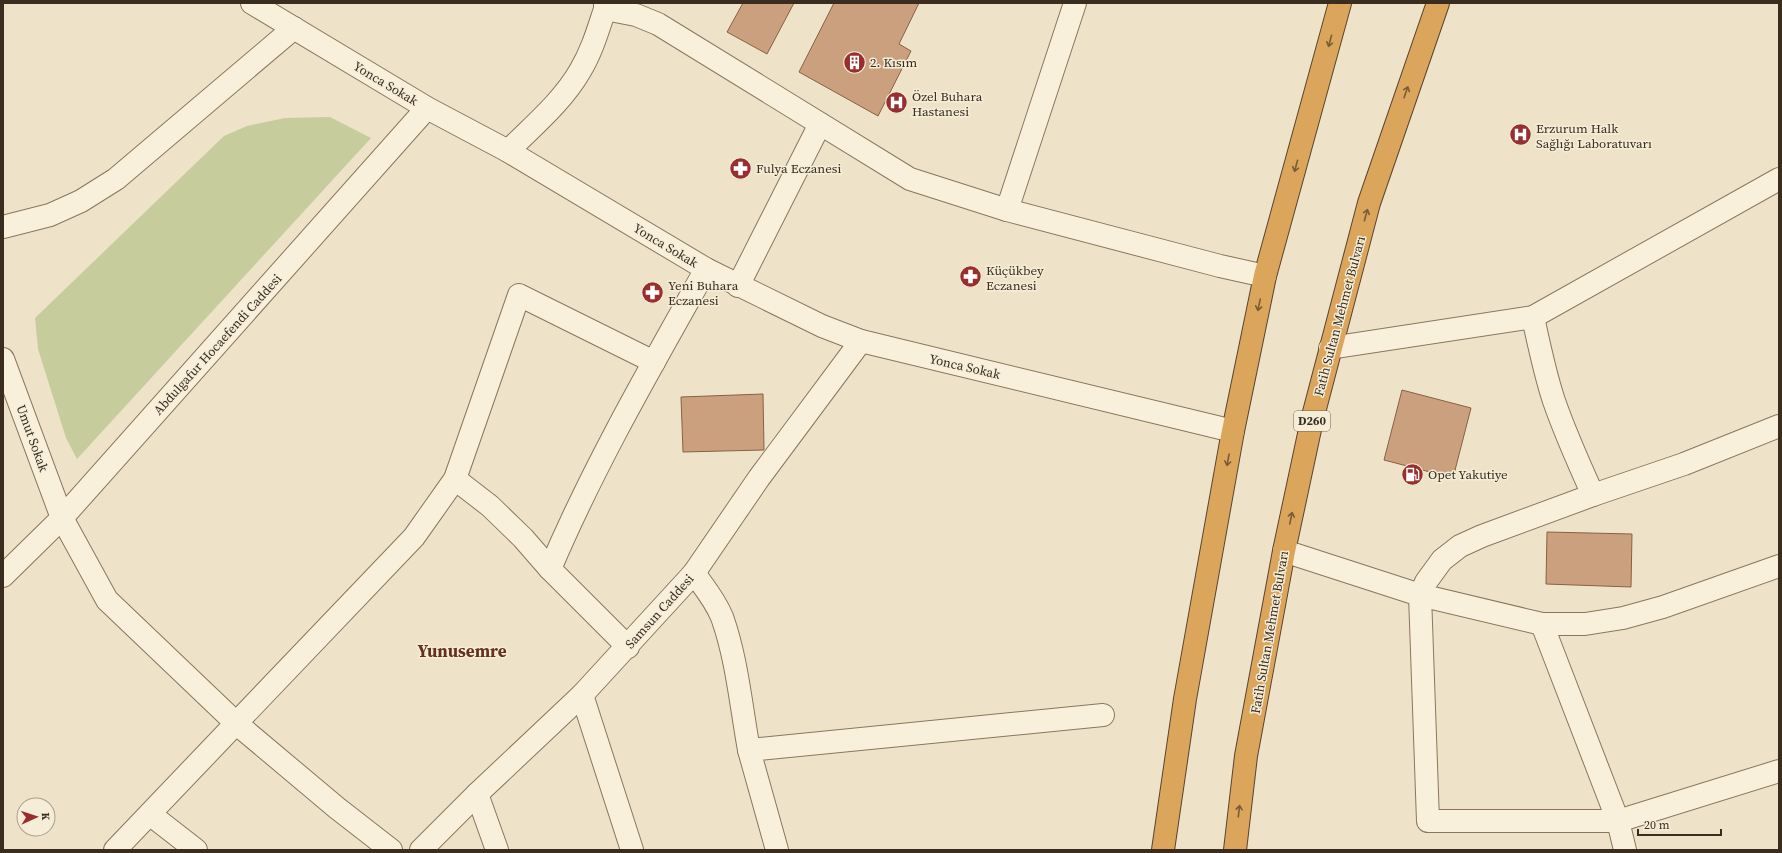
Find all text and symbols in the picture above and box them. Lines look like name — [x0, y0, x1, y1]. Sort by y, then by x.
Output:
one-way arrow — [1326, 34, 1333, 47]
building icon: 2. Kısım — [842, 49, 868, 75]
place label: 2. Kısım — [870, 54, 917, 71]
street label: Yonca Sokak — [350, 57, 422, 110]
one-way arrow — [1403, 86, 1411, 98]
place label: Özel Buhara Hastanesi — [912, 88, 983, 120]
hospital icon: Özel Buhara Hastanesi — [883, 90, 909, 116]
place label: Erzurum Halk Sağlığı Laboratuvarı — [1536, 120, 1652, 152]
hospital icon: Erzurum Halk Sağlığı Laboratuvarı — [1508, 122, 1534, 148]
pharmacy icon: Fulya Eczanesi — [727, 155, 753, 181]
one-way arrow — [1291, 159, 1299, 172]
place label: Fulya Eczanesi — [756, 160, 841, 177]
one-way arrow — [1363, 209, 1370, 222]
street label: Yonca Sokak — [630, 219, 702, 272]
street label: Fatih Sultan Mehmet Bulvarı — [1310, 234, 1369, 398]
place label: Küçükbey Eczanesi — [986, 262, 1044, 294]
pharmacy icon: Küçükbey Eczanesi — [958, 264, 984, 290]
street label: Abdulgafur Hocaefendi Caddesi — [150, 270, 285, 418]
place label: Yeni Buhara Eczanesi — [668, 277, 739, 309]
pharmacy icon: Yeni Buhara Eczanesi — [639, 279, 665, 305]
one-way arrow — [1255, 298, 1263, 311]
street label: Yonca Sokak — [928, 350, 1003, 383]
street label: Umut Sokak — [13, 402, 53, 475]
road number: D260 — [1294, 411, 1330, 431]
one-way arrow — [1223, 453, 1231, 466]
fuel station icon: Opet Yakutiye — [1400, 461, 1426, 487]
place label: Opet Yakutiye — [1428, 466, 1508, 483]
one-way arrow — [1287, 512, 1295, 525]
street label: Fatih Sultan Mehmet Bulvarı — [1247, 549, 1292, 715]
street label: Samsun Caddesi — [621, 570, 697, 652]
district label: Yunusemre — [417, 639, 507, 663]
north arrow — [16, 797, 56, 837]
one-way arrow — [1235, 805, 1243, 818]
scale bar — [1638, 811, 1721, 837]
text: K — [38, 812, 53, 821]
text: 20 m — [1644, 817, 1670, 833]

